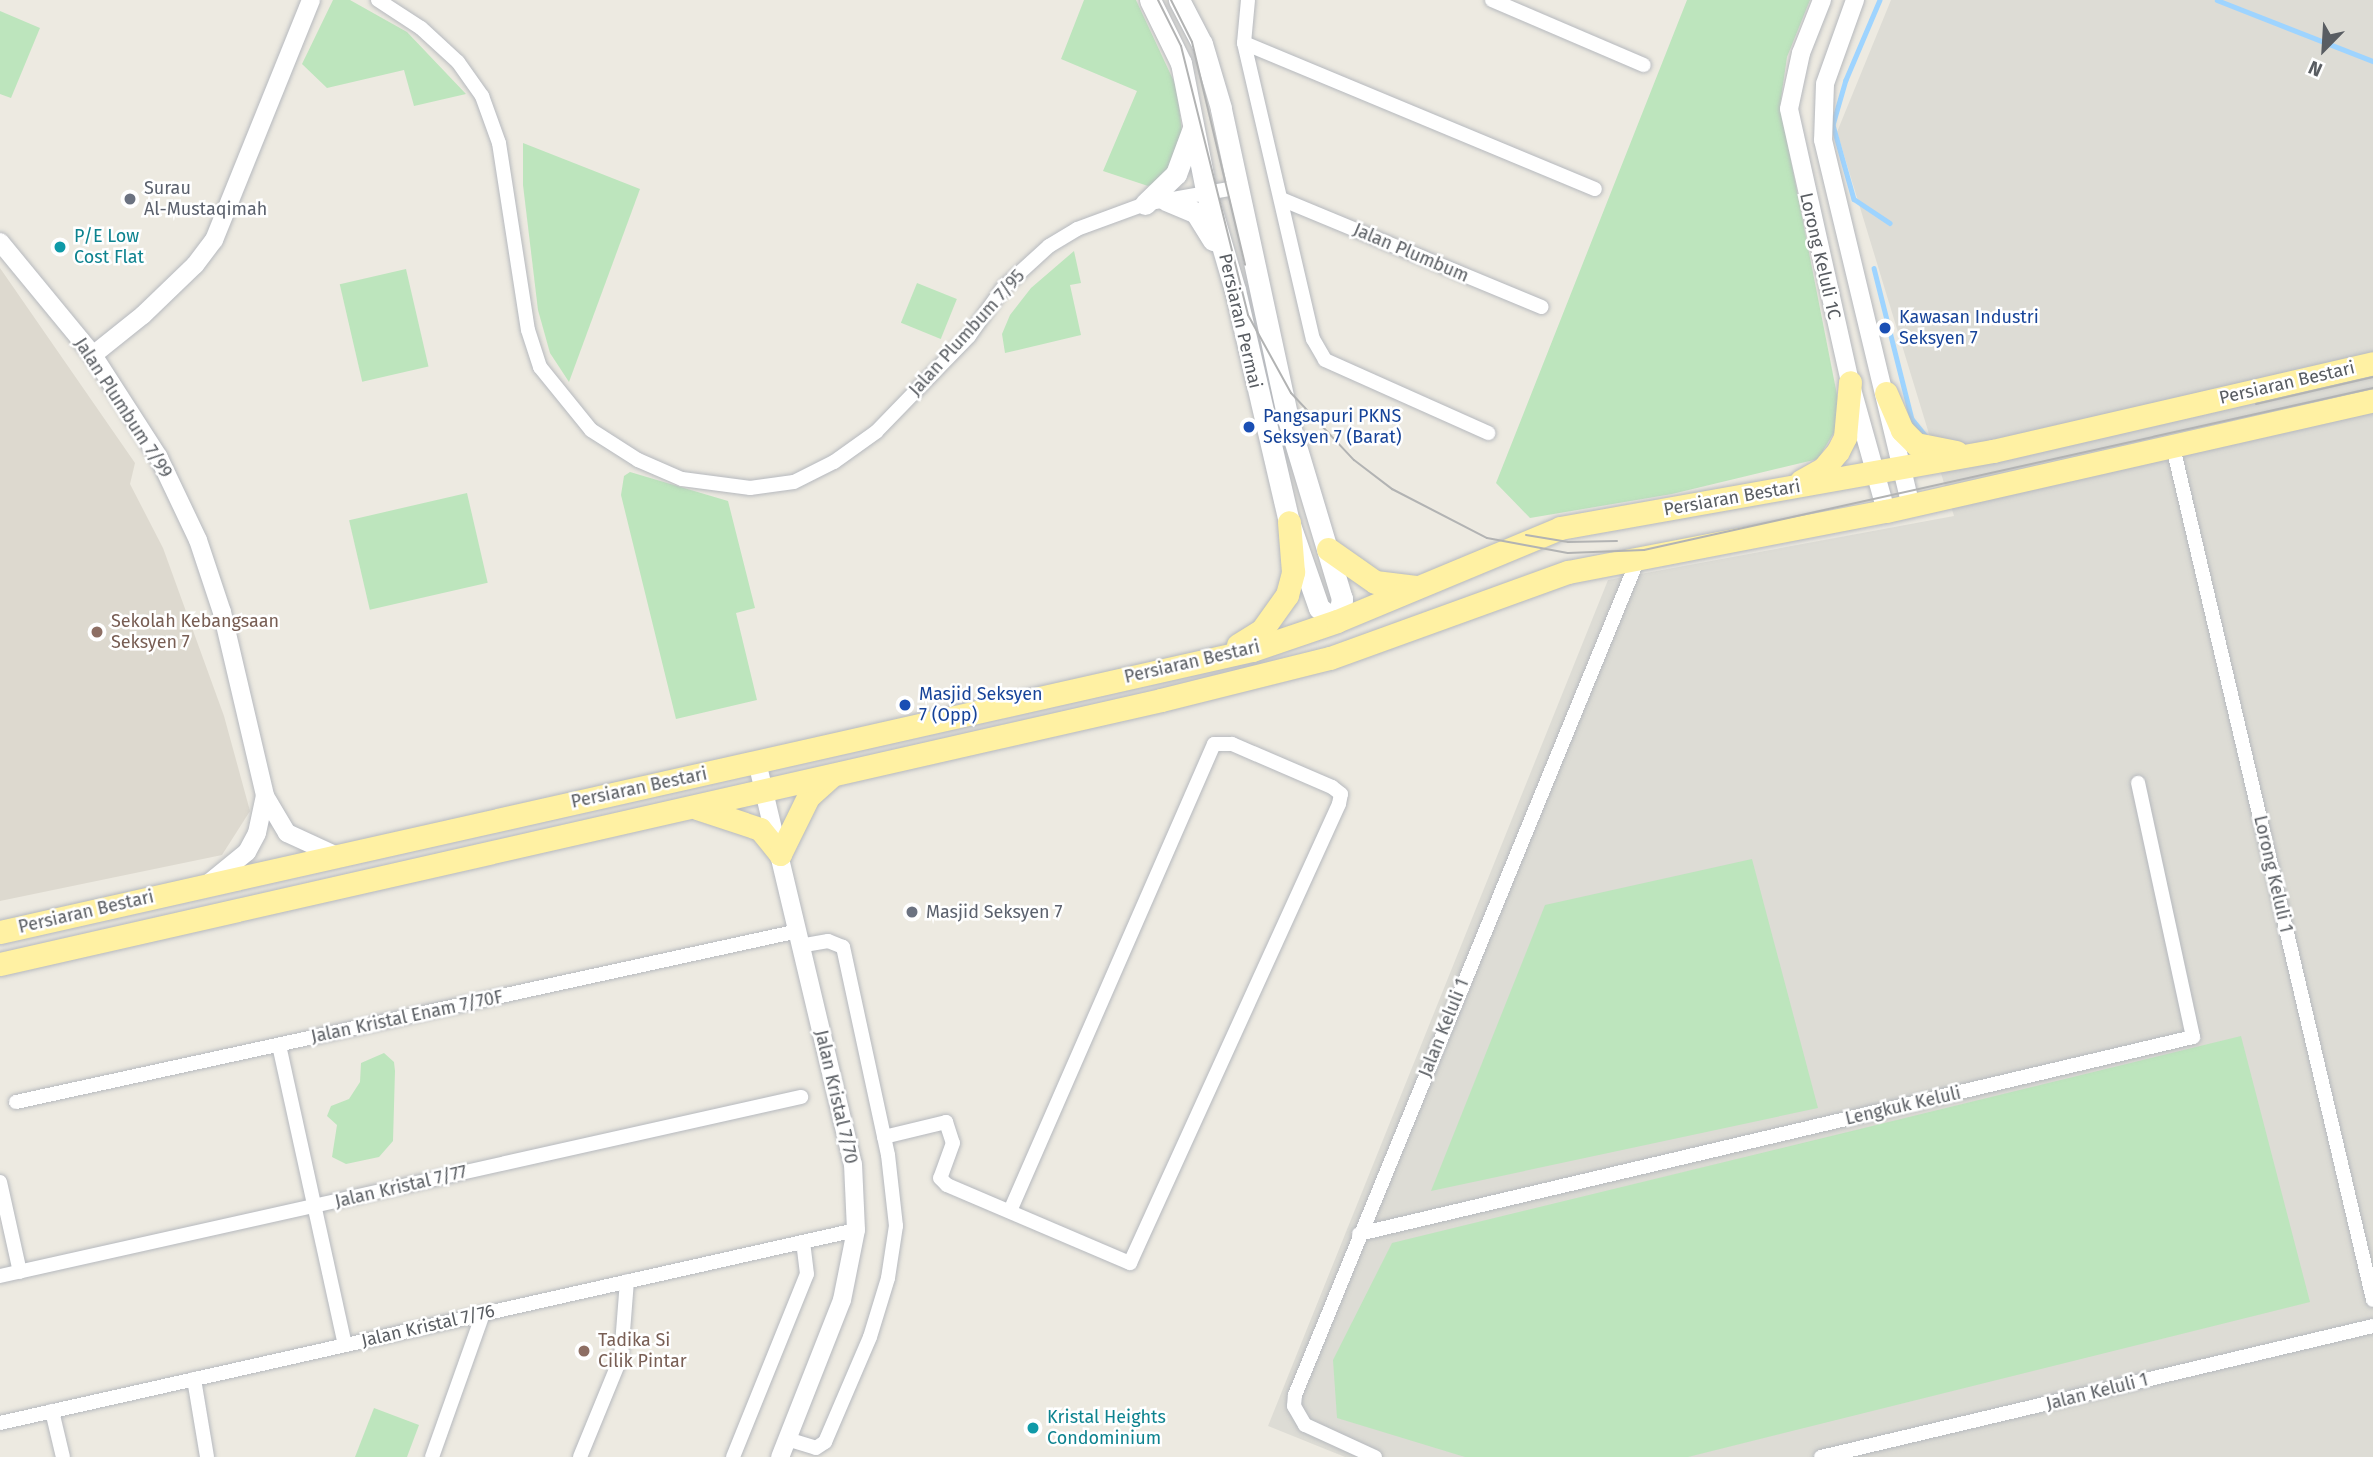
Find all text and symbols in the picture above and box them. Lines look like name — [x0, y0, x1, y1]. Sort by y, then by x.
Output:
north arrow — [2289, 14, 2359, 84]
text: N — [2305, 56, 2326, 82]
place label: Surau Al-Mustaqimah — [144, 178, 267, 220]
street label: Lorong Keluli 1C — [1795, 190, 1845, 322]
marker: Surau Al-Mustaqimah — [122, 191, 138, 207]
street label: Jalan Plumbum — [1350, 219, 1472, 287]
place label: P/E Low Cost Flat — [74, 226, 144, 268]
marker: P/E Low Cost Flat — [52, 239, 68, 255]
street label: Persiaran Permai — [1214, 251, 1266, 391]
street label: Jalan Plumbum 7/95 — [905, 265, 1029, 401]
place label: Kawasan Industri Seksyen 7 — [1899, 307, 2039, 350]
marker: Kawasan Industri Seksyen 7 — [1877, 320, 1893, 336]
street label: Jalan Plumbum 7/99 — [70, 334, 176, 482]
street label: Persiaran Bestari — [2217, 357, 2357, 409]
place label: Pangsapuri PKNS Seksyen 7 (Barat) — [1263, 406, 1402, 448]
marker: Pangsapuri PKNS Seksyen 7 (Barat) — [1241, 419, 1257, 435]
street label: Persiaran Bestari — [1662, 475, 1802, 521]
place label: Sekolah Kebangsaan Seksyen 7 — [111, 611, 279, 654]
marker: Sekolah Kebangsaan Seksyen 7 — [89, 624, 105, 640]
street label: Persiaran Bestari — [1122, 636, 1262, 688]
place label: Masjid Seksyen 7 (Opp) — [919, 684, 1043, 726]
marker: Masjid Seksyen 7 (Opp) — [897, 697, 913, 713]
street label: Persiaran Bestari — [569, 763, 709, 813]
street label: Lorong Keluli 1 — [2249, 813, 2297, 935]
street label: Persiaran Bestari — [16, 886, 156, 938]
place label: Masjid Seksyen 7 — [926, 901, 1062, 923]
marker: Masjid Seksyen 7 — [904, 904, 920, 920]
street label: Jalan Keluli 1 — [1414, 976, 1474, 1080]
street label: Jalan Kristal Enam 7/70F — [309, 986, 505, 1048]
street label: Jalan Kristal 7/70 — [810, 1028, 862, 1166]
street label: Lengkuk Keluli — [1843, 1082, 1963, 1130]
street label: Jalan Kristal 7/77 — [333, 1161, 469, 1213]
street label: Jalan Kristal 7/76 — [359, 1300, 497, 1352]
place label: Tadika Si Cilik Pintar — [598, 1330, 687, 1372]
marker: Tadika Si Cilik Pintar — [576, 1343, 592, 1359]
street label: Jalan Keluli 1 — [2044, 1369, 2150, 1415]
place label: Kristal Heights Condominium — [1047, 1407, 1166, 1450]
marker: Kristal Heights Condominium — [1025, 1420, 1041, 1436]

